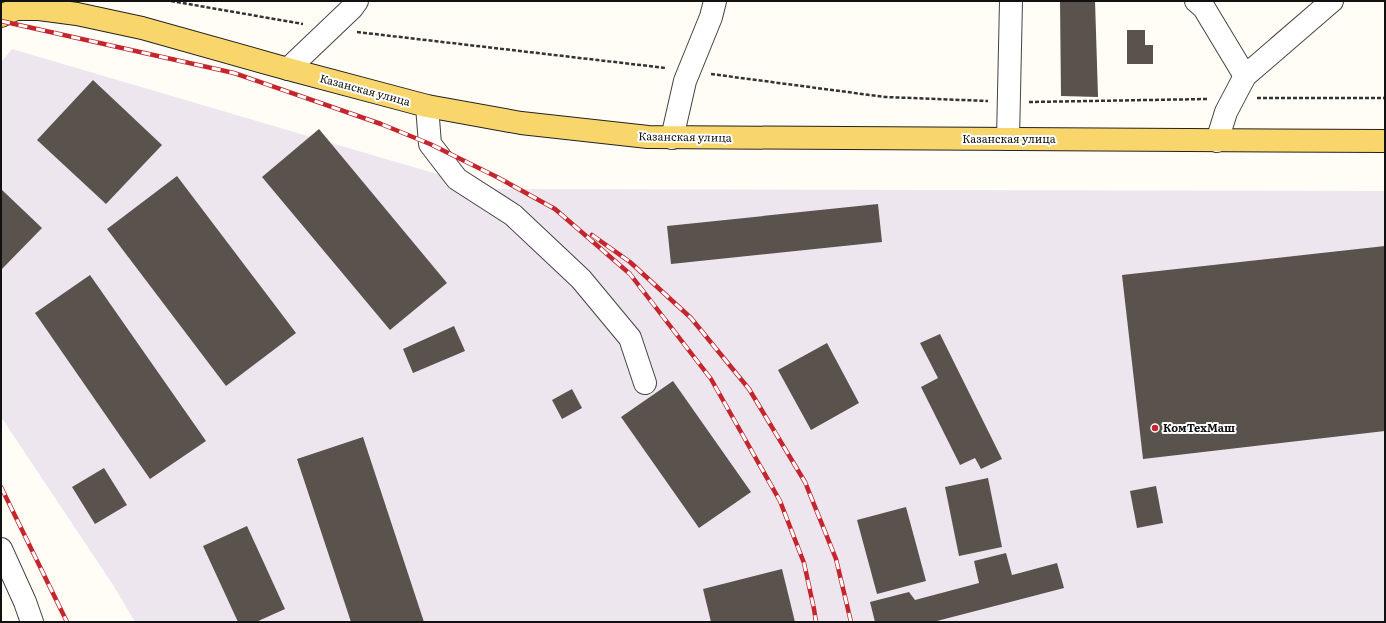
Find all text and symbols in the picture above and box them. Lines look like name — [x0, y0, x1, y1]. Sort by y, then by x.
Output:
street label: Казанская улица — [318, 69, 412, 109]
street label: Казанская улица — [638, 127, 732, 145]
street label: Казанская улица — [962, 130, 1056, 146]
place label: КомТехМаш — [1163, 419, 1235, 435]
marker: КомТехМаш — [1150, 423, 1160, 433]

